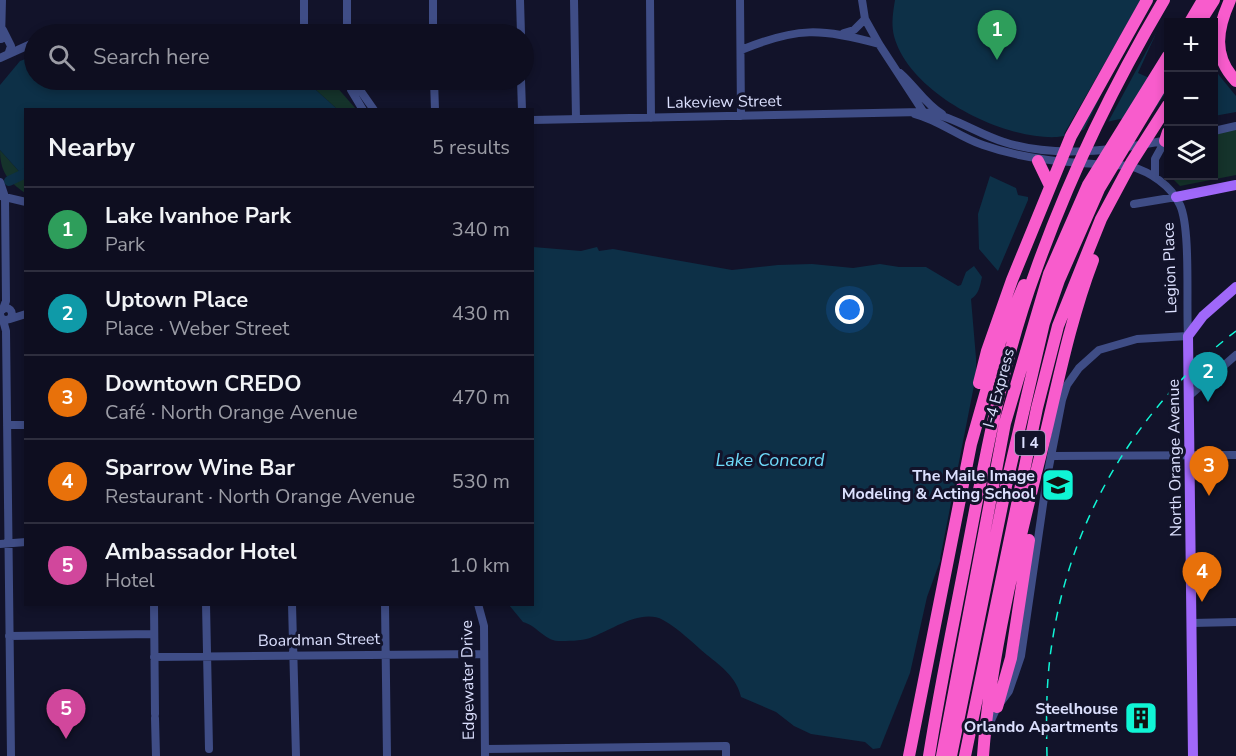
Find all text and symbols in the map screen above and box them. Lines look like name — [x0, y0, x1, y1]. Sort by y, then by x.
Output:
pin: 1 — [978, 10, 1016, 60]
map controls — [1164, 18, 1218, 180]
button: + — [1164, 18, 1218, 72]
search box — [24, 24, 534, 90]
icon: search — [45, 41, 78, 74]
text: Search here — [93, 42, 210, 72]
button: − — [1164, 72, 1218, 126]
street label: Lakeview Street — [666, 90, 782, 114]
button: layers — [1164, 126, 1218, 180]
text: Nearby — [48, 130, 135, 165]
text: 5 results — [432, 134, 510, 161]
text: Lake Ivanhoe Park — [105, 201, 291, 231]
text: 1 — [62, 216, 74, 243]
text: 340 m — [452, 216, 510, 243]
street label: Legion Place — [1157, 222, 1183, 314]
text: Park — [105, 231, 145, 258]
text: Uptown Place — [105, 285, 248, 315]
your location — [835, 295, 864, 324]
text: 2 — [62, 300, 74, 327]
text: 430 m — [452, 300, 510, 327]
text: Place · Weber Street — [105, 315, 289, 342]
street label: I-4 Express — [978, 346, 1020, 430]
pin: 2 — [1188, 352, 1228, 402]
text: Downtown CREDO — [105, 369, 301, 399]
street label: North Orange Avenue — [1163, 379, 1187, 537]
text: 3 — [62, 384, 74, 411]
text: 470 m — [452, 384, 510, 411]
text: Café · North Orange Avenue — [105, 399, 358, 426]
road number: I 4 — [1015, 431, 1045, 455]
pin: 3 — [1190, 446, 1228, 496]
water label: Lake Concord — [716, 448, 825, 472]
text: Sparrow Wine Bar — [105, 453, 295, 483]
place label: The Maile Image Modeling & Acting School — [842, 465, 1035, 505]
school or university icon: The Maile Image Modeling & Acting School — [1040, 467, 1076, 503]
text: 4 — [62, 468, 74, 495]
text: 530 m — [452, 468, 510, 495]
text: Restaurant · North Orange Avenue — [105, 483, 415, 510]
text: Ambassador Hotel — [105, 537, 297, 567]
text: 5 — [62, 552, 74, 579]
text: 1.0 km — [449, 552, 510, 579]
pin: 4 — [1182, 552, 1222, 602]
text: Hotel — [105, 567, 155, 594]
street label: Edgewater Drive — [456, 620, 480, 740]
street label: Boardman Street — [258, 628, 381, 652]
pin: 5 — [46, 690, 86, 739]
place label: Steelhouse Orlando Apartments — [964, 698, 1118, 738]
building icon: Steelhouse Orlando Apartments — [1123, 700, 1159, 736]

